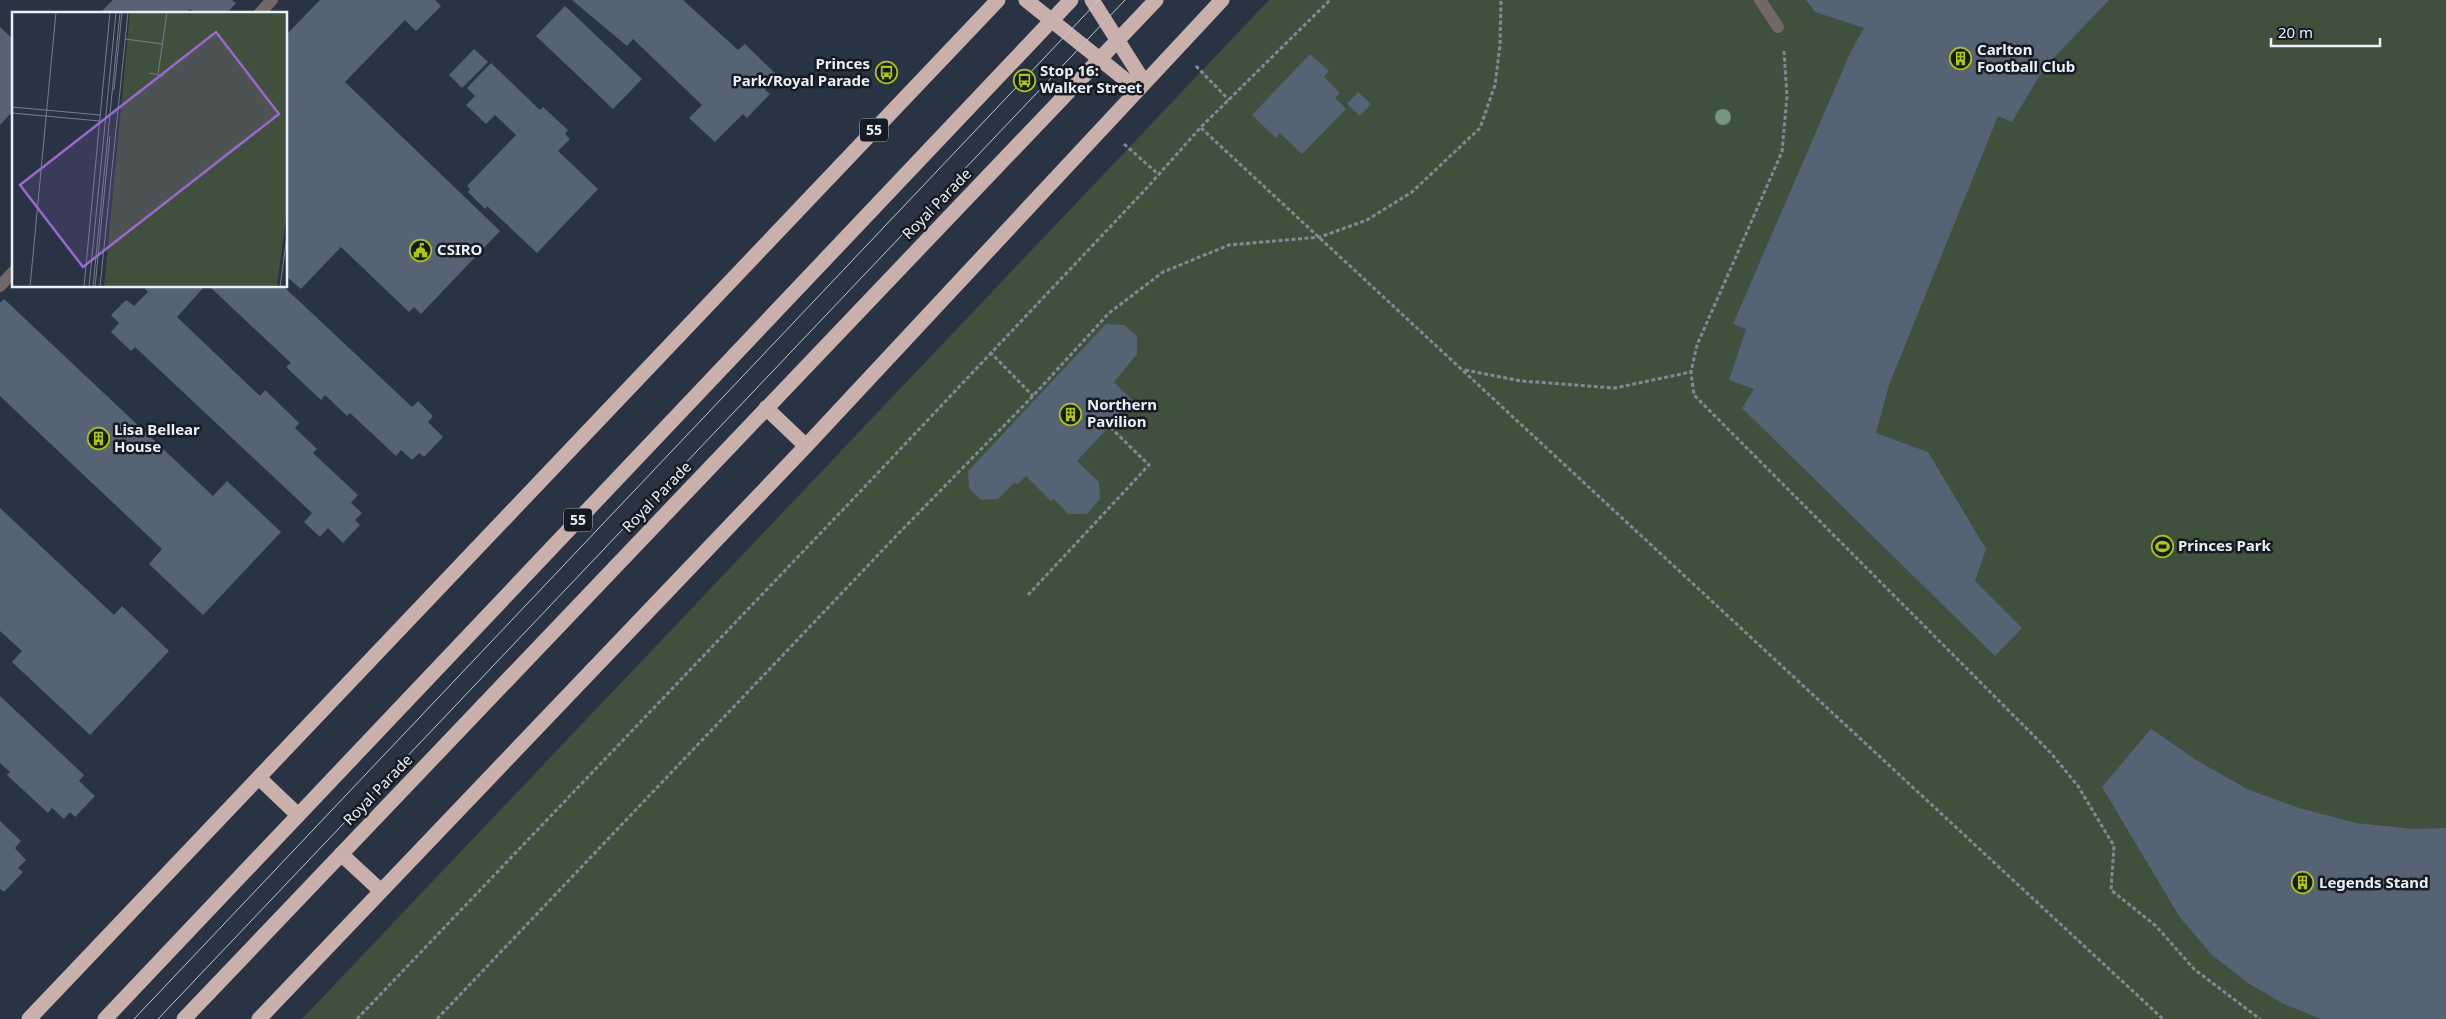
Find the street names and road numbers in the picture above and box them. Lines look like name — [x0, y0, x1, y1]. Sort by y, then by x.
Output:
road number: 55 — [860, 118, 888, 142]
street label: Royal Parade — [897, 163, 975, 243]
street label: Royal Parade — [617, 456, 695, 536]
road number: 55 — [564, 508, 592, 532]
street label: Royal Parade — [338, 749, 416, 829]

